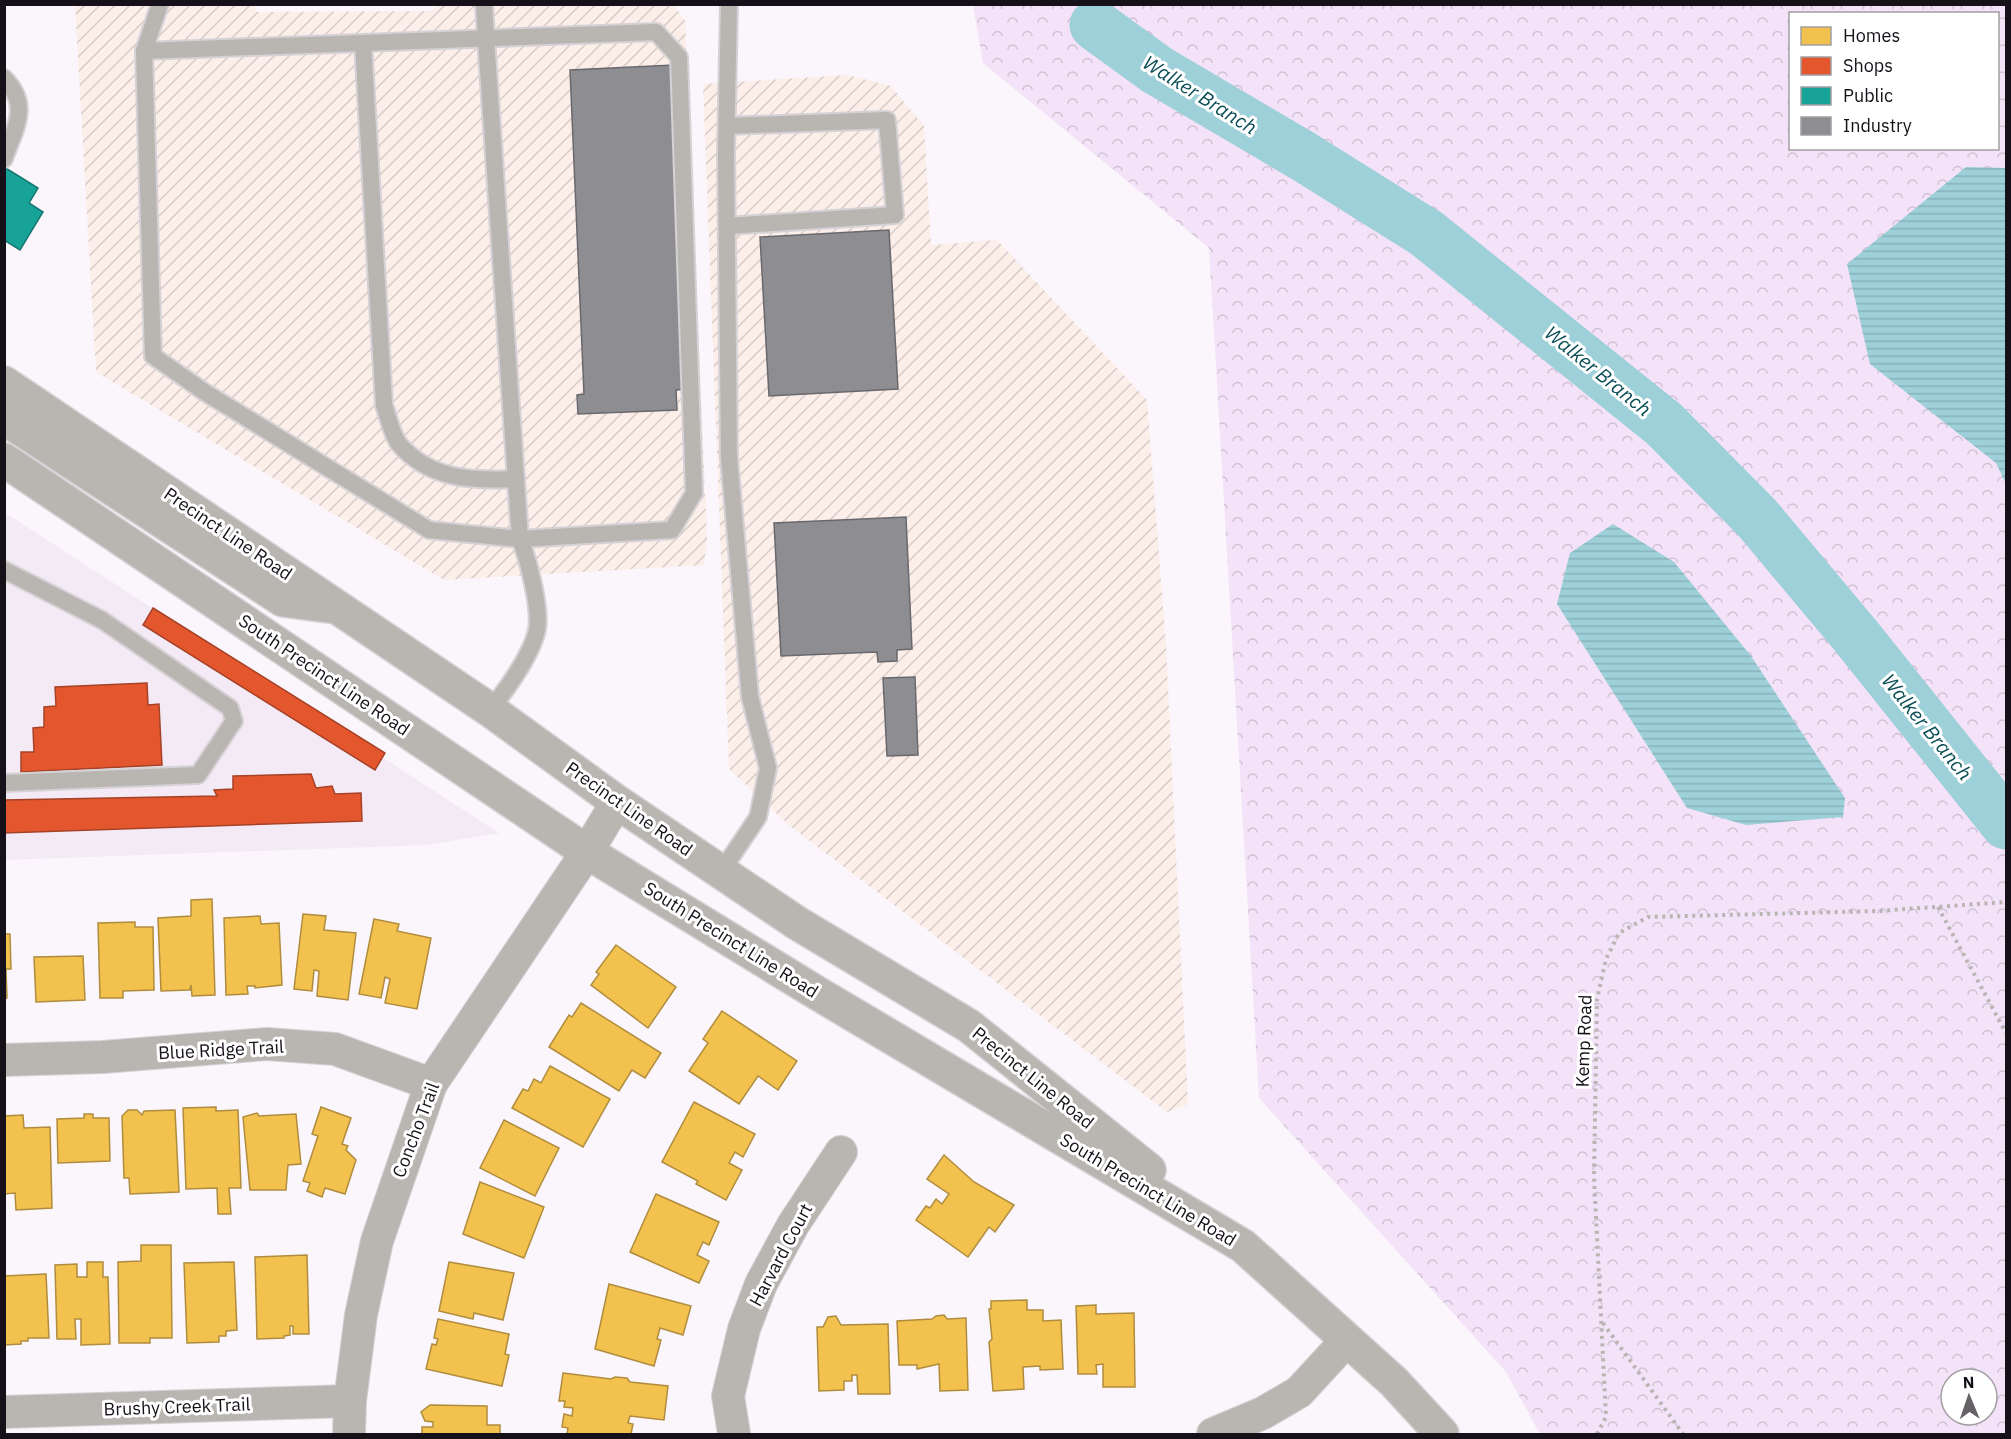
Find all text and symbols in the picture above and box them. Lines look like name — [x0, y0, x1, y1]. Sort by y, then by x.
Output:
legend — [1789, 12, 1999, 150]
text: Homes — [1843, 24, 1900, 47]
water label: Walker Branch — [1138, 49, 1262, 140]
text: Shops — [1843, 54, 1893, 77]
text: Public — [1843, 84, 1893, 107]
text: Industry — [1843, 114, 1912, 137]
water label: Walker Branch — [1539, 319, 1657, 422]
street label: Precinct Line Road — [160, 482, 297, 585]
street label: South Precinct Line Road — [234, 609, 414, 740]
water label: Walker Branch — [1876, 668, 1979, 786]
street label: Precinct Line Road — [561, 756, 697, 861]
street label: South Precinct Line Road — [640, 876, 823, 1003]
street label: Kemp Road — [1570, 994, 1597, 1088]
street label: Precinct Line Road — [968, 1022, 1099, 1134]
street label: Blue Ridge Trail — [157, 1035, 285, 1064]
street label: Concho Trail — [387, 1079, 444, 1181]
street label: South Precinct Line Road — [1056, 1128, 1240, 1251]
street label: Harvard Court — [744, 1199, 817, 1310]
north arrow — [1939, 1367, 1999, 1427]
text: N — [1962, 1372, 1975, 1392]
street label: Brushy Creek Trail — [103, 1392, 251, 1421]

